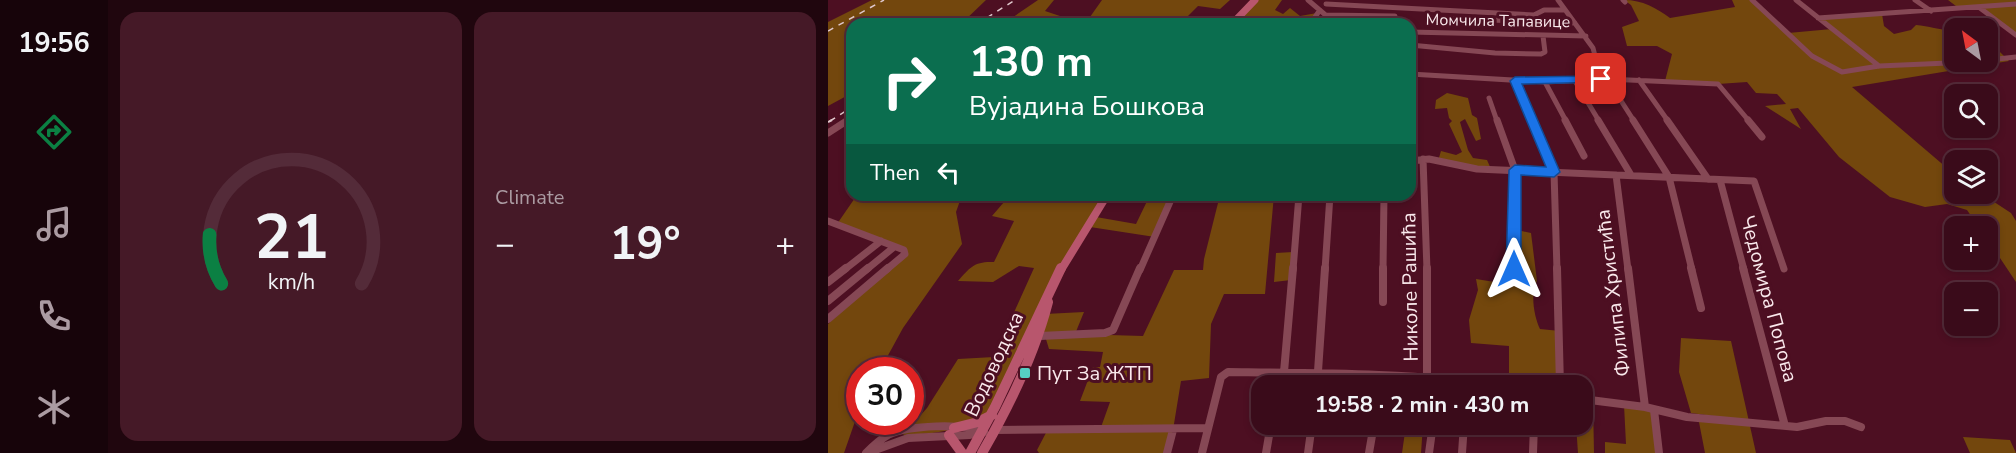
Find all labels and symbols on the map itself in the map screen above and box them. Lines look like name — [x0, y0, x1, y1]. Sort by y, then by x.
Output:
street label: Момчила Тапавице — [1425, 9, 1571, 33]
north arrow — [1944, 18, 1998, 72]
pin — [1575, 53, 1626, 104]
street label: Филипа Христића — [1589, 208, 1637, 378]
street label: Николе Рашића — [1395, 212, 1425, 362]
street label: Чедомира Попова — [1734, 213, 1804, 385]
position arrow — [1482, 237, 1546, 301]
street label: Водоводска — [958, 307, 1030, 421]
speed limit sign: 30 — [846, 357, 924, 435]
place label: Пут За ЖТП — [1037, 360, 1152, 387]
marker: Пут За ЖТП — [1018, 366, 1032, 380]

